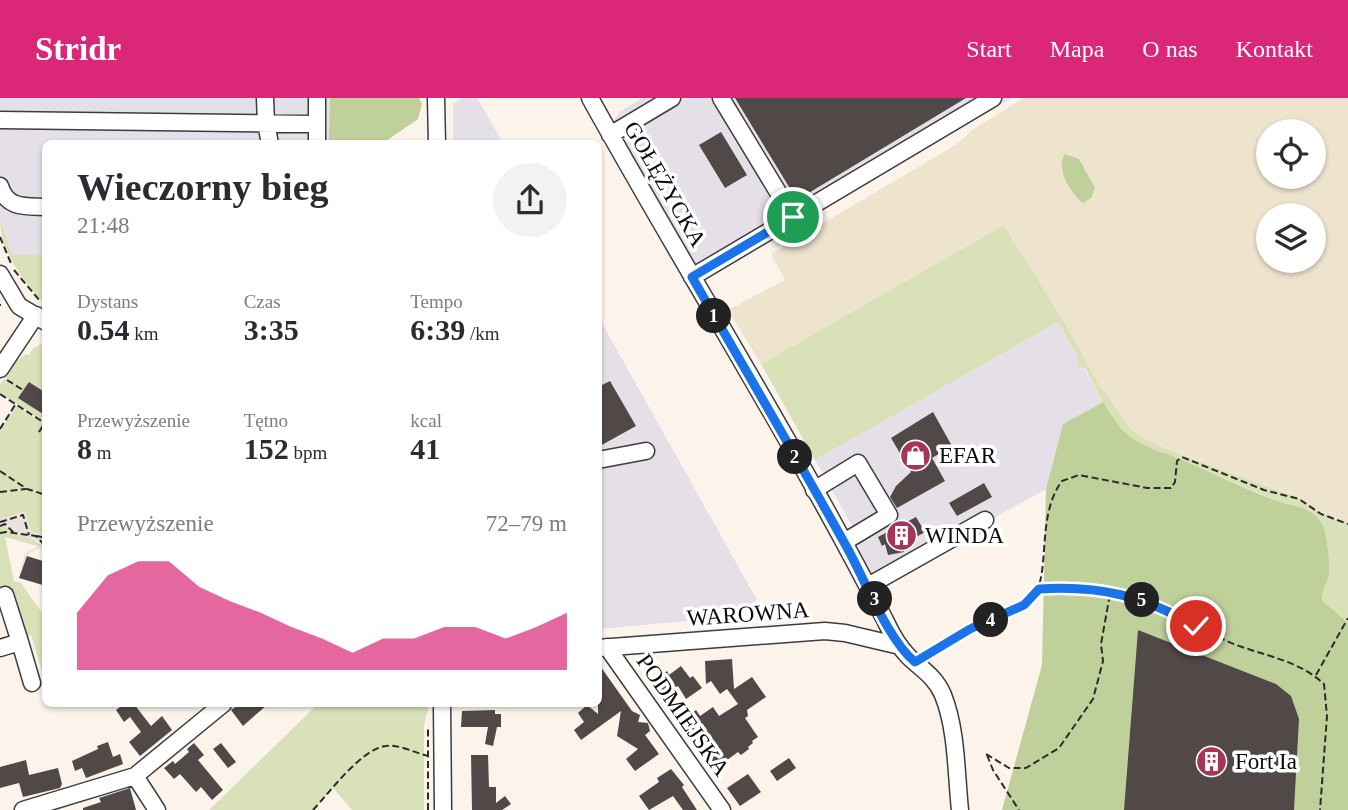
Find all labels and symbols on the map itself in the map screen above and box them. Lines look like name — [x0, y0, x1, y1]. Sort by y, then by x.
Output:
street label: GOŁĘŻYCKA — [619, 117, 711, 251]
pin — [763, 187, 823, 247]
pin: 1 — [696, 298, 732, 333]
shop icon: EFAR — [899, 438, 933, 472]
pin: 2 — [778, 440, 812, 474]
place label: EFAR — [939, 443, 997, 468]
building icon: WINDA — [885, 518, 919, 552]
place label: WINDA — [925, 523, 1005, 548]
pin: 3 — [858, 582, 892, 616]
pin: 5 — [1124, 582, 1160, 618]
pin — [1166, 596, 1226, 656]
street label: WAROWNA — [686, 597, 810, 631]
pin: 4 — [974, 602, 1009, 638]
street label: PODMIEJSKA — [632, 649, 735, 781]
building icon: Fort Ia — [1195, 744, 1229, 778]
place label: Fort Ia — [1235, 749, 1297, 774]

